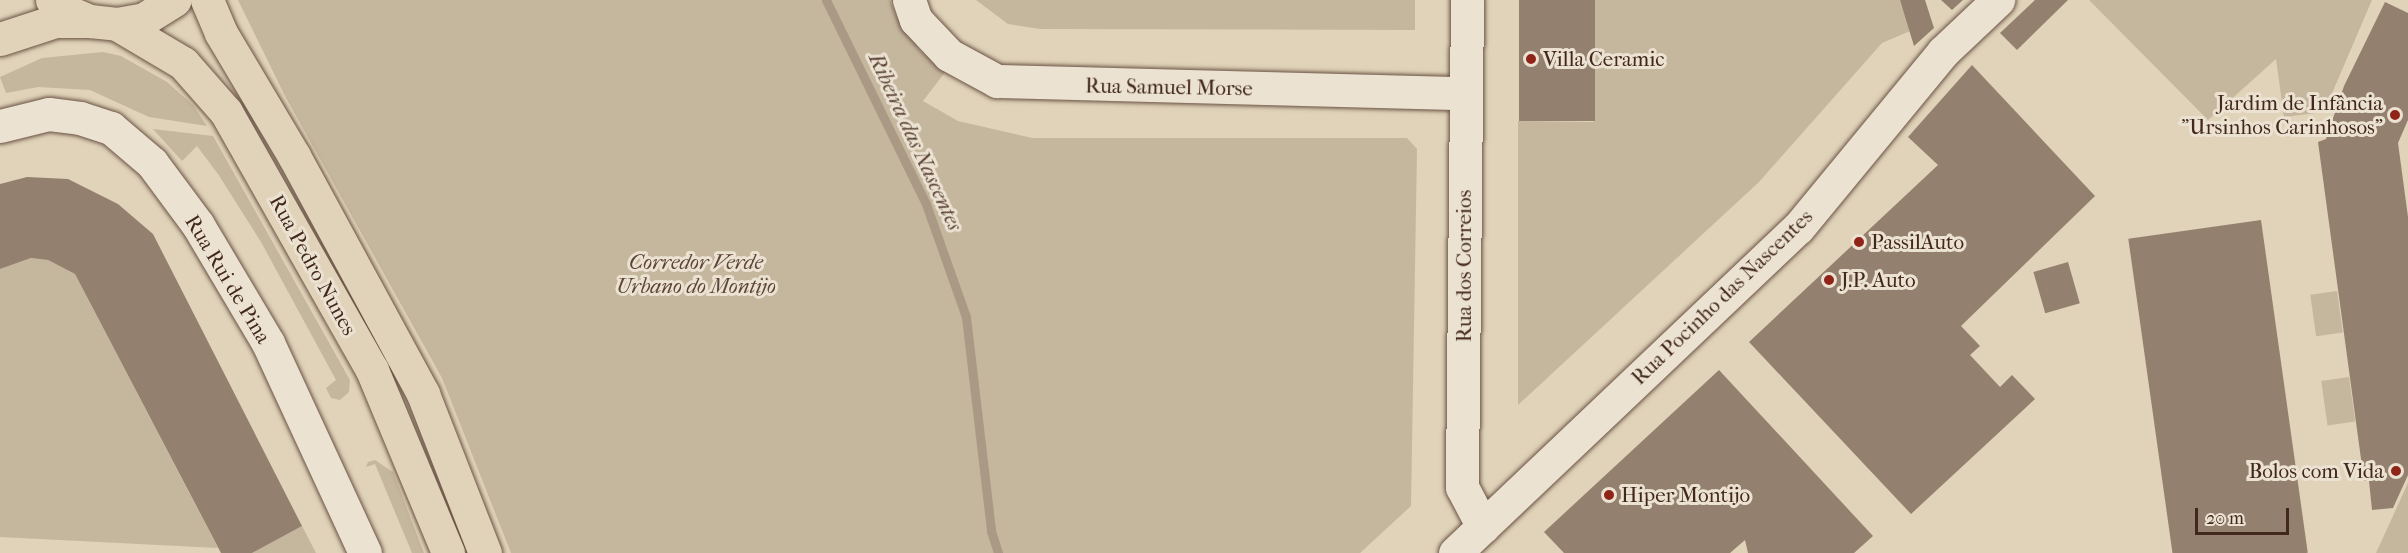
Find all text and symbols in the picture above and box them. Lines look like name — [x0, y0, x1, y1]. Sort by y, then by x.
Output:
place label: Villa Ceramic — [1543, 46, 1665, 72]
water label: Ribeira das Nascentes — [862, 49, 968, 235]
marker: Villa Ceramic — [1524, 52, 1538, 66]
street label: Rua Samuel Morse — [1085, 73, 1253, 101]
place label: Jardim de Infância "Ursinhos Carinhosos" — [2181, 90, 2383, 140]
marker: Jardim de Infância "Ursinhos Carinhosos" — [2388, 108, 2402, 122]
street label: Rua Pedro Nunes — [264, 190, 362, 340]
street label: Rua dos Correios — [1451, 190, 1477, 342]
street label: Rua Pocinho das Nascentes — [1626, 204, 1818, 390]
street label: Rua Rui de Pina — [180, 210, 276, 348]
place label: PassilAuto — [1871, 229, 1964, 255]
marker: PassilAuto — [1852, 235, 1866, 249]
park label: Corredor Verde Urbano do Montijo — [616, 249, 776, 299]
place label: J.P. Auto — [1841, 267, 1916, 293]
marker: J.P. Auto — [1822, 273, 1836, 287]
place label: Bolos com Vida — [2249, 458, 2384, 484]
marker: Bolos com Vida — [2389, 464, 2403, 478]
place label: Hiper Montijo — [1621, 482, 1750, 508]
marker: Hiper Montijo — [1602, 488, 1616, 502]
scale bar — [2198, 496, 2292, 534]
text: 20 m — [2206, 508, 2244, 529]

